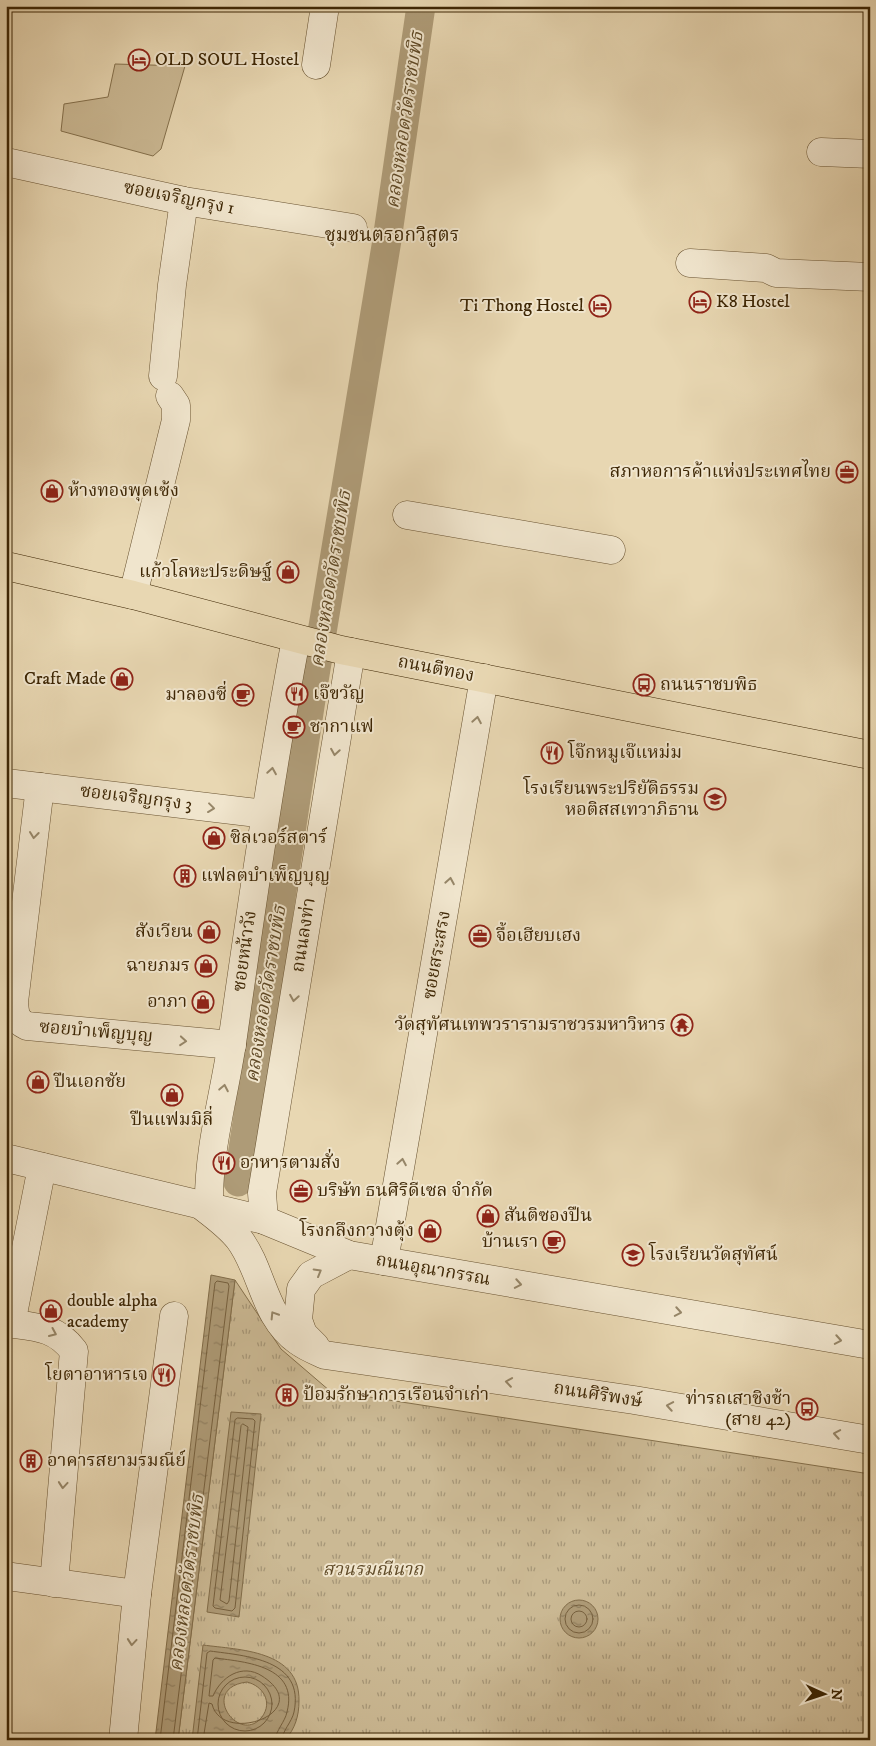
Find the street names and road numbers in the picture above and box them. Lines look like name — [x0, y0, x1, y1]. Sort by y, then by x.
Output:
street label: ซอยเจริญกรุง 1 — [122, 176, 236, 220]
street label: ถนนตีทอง — [396, 651, 476, 687]
street label: ซอยเจริญกรุง 3 — [79, 780, 193, 816]
street label: ถนนลงท่า — [287, 896, 321, 974]
street label: ซอยหน้าวัง — [228, 909, 262, 993]
street label: ซอยสระสรง — [418, 909, 456, 1001]
street label: ซอยบำเพ็ญบุญ — [38, 1016, 154, 1048]
street label: ถนนอุณากรรณ — [374, 1249, 492, 1291]
street label: ถนนศิริพงษ์ — [552, 1376, 645, 1413]

